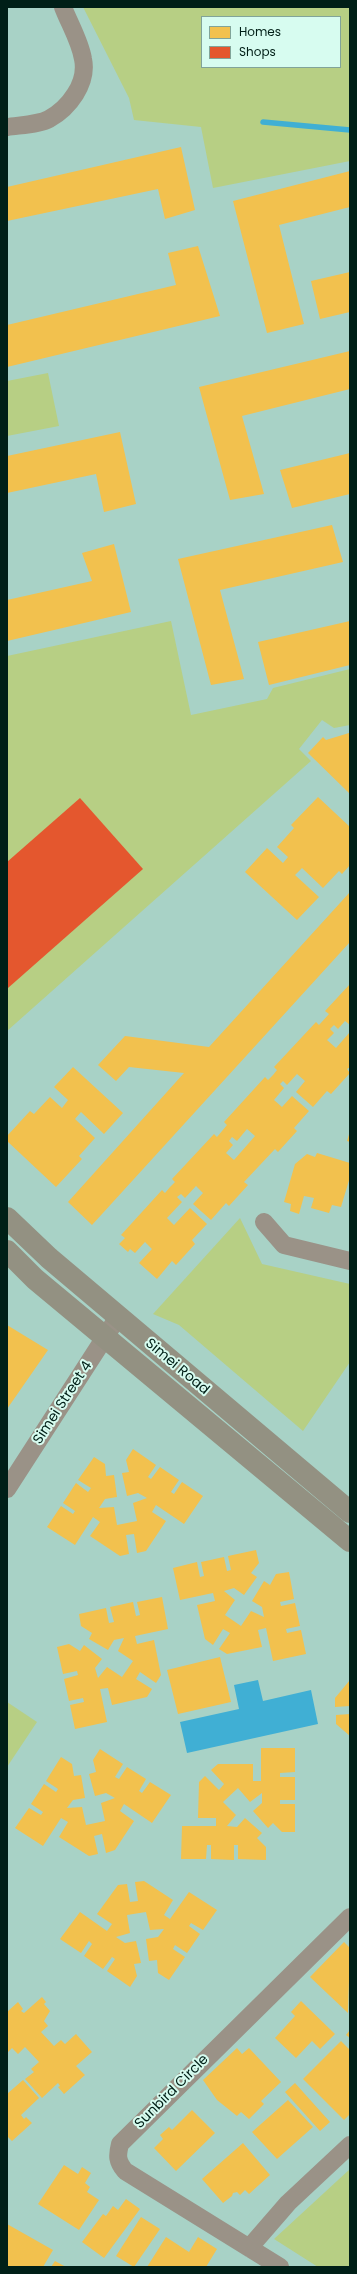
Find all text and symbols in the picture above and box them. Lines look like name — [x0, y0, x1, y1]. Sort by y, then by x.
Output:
legend — [201, 16, 341, 68]
text: Homes — [239, 23, 281, 40]
text: Shops — [239, 43, 276, 60]
street label: Simei Road — [142, 1335, 212, 1399]
street label: Simei Street 4 — [30, 1358, 96, 1448]
street label: Sunbird Circle — [132, 2052, 212, 2132]

